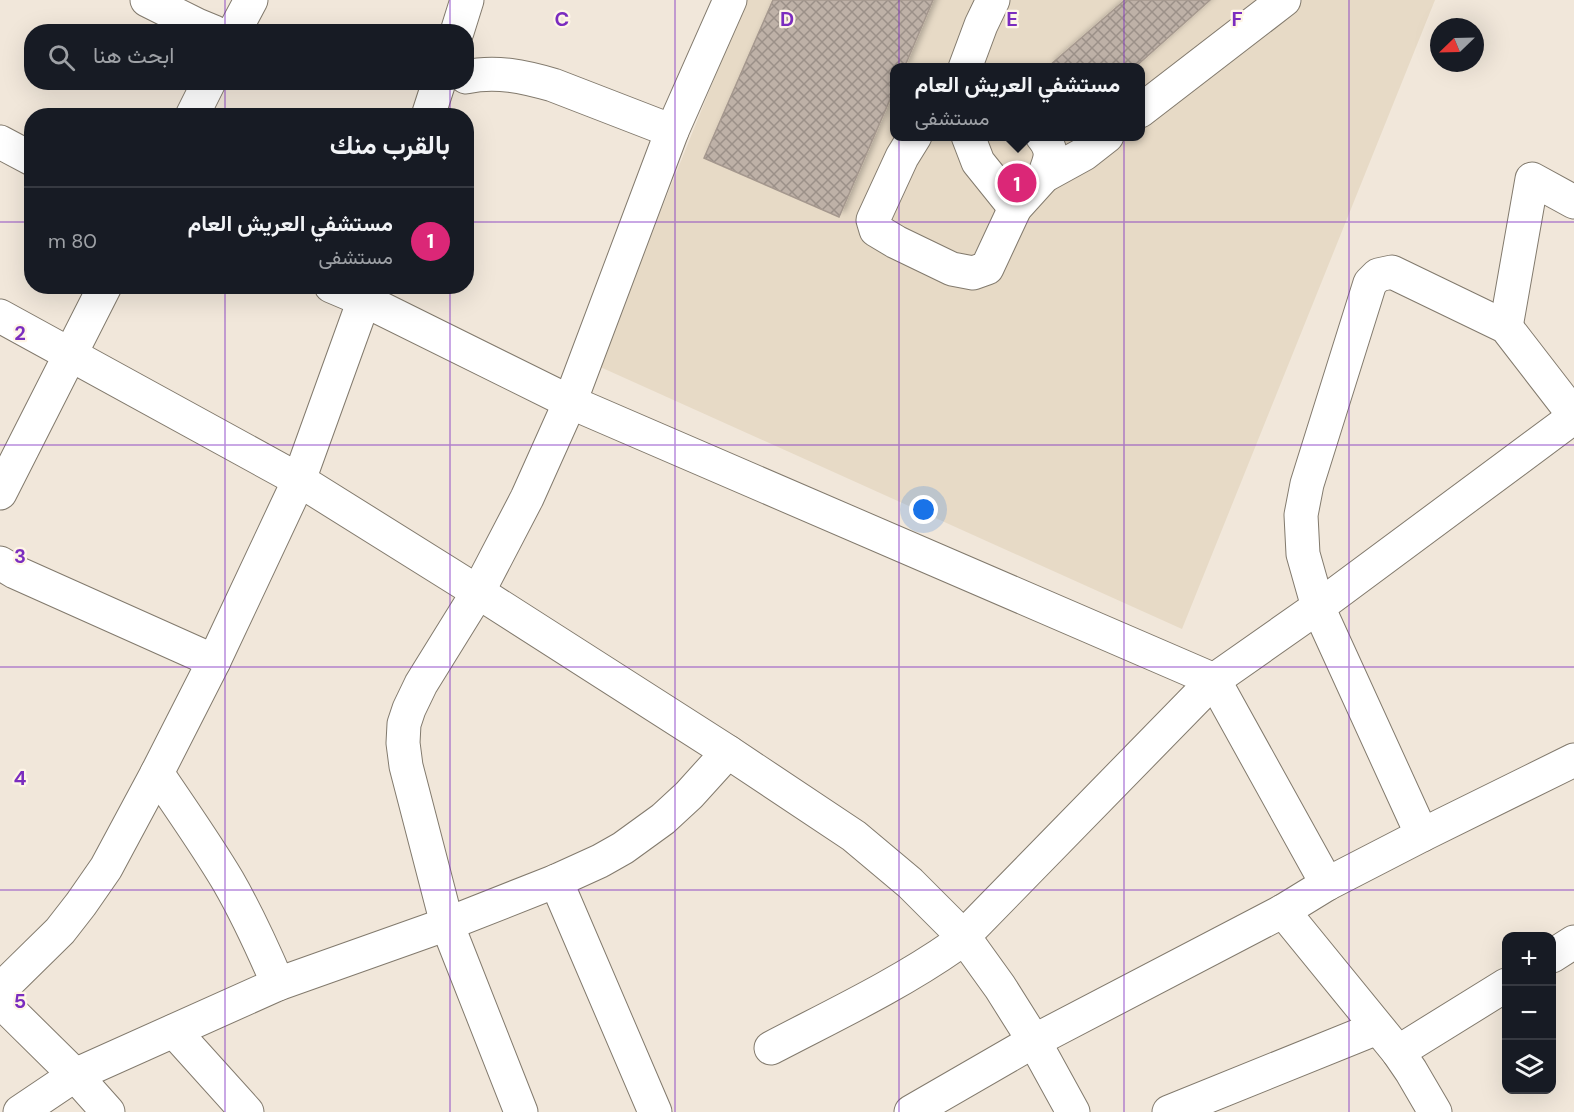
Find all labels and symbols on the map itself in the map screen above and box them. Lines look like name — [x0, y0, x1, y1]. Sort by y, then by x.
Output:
text: C — [555, 6, 569, 32]
text: D — [780, 6, 794, 32]
text: E — [1006, 6, 1018, 32]
text: F — [1231, 6, 1243, 32]
north arrow — [1430, 18, 1484, 72]
pin: 1 — [998, 160, 1036, 206]
text: 2 — [14, 320, 26, 346]
your location — [909, 495, 938, 524]
text: 3 — [14, 543, 26, 569]
text: 4 — [14, 765, 27, 791]
text: 5 — [14, 988, 26, 1014]

